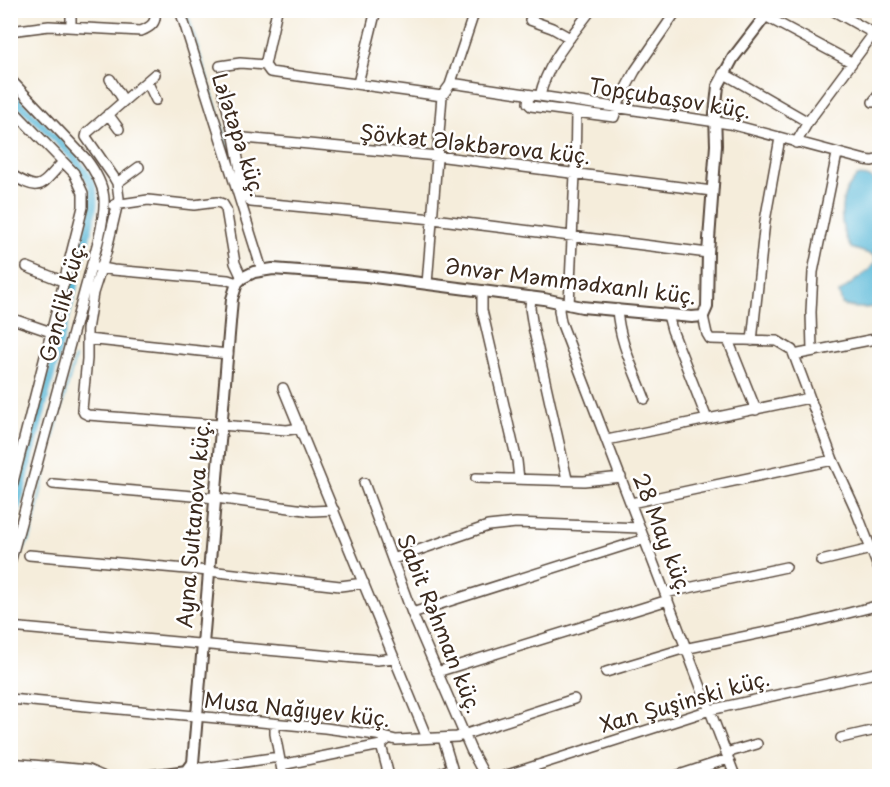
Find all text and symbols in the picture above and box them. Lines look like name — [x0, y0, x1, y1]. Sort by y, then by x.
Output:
street label: Lələtəpə küç. — [205, 68, 275, 200]
street label: Topçubaşov küç. — [587, 68, 754, 126]
street label: Şövkət Ələkbərova küç. — [358, 115, 592, 171]
street label: Gənclik küç. — [30, 238, 92, 365]
street label: Ənvər Məmmədxanlı küç. — [444, 249, 698, 311]
street label: Ayna Sultanova küç. — [167, 419, 217, 629]
street label: 28 May küç. — [626, 468, 702, 599]
street label: Sabit Rəhman küç. — [390, 529, 491, 718]
street label: Xan Şuşinski küç. — [596, 661, 773, 740]
street label: Musa Nağıyev küç. — [203, 682, 392, 734]

